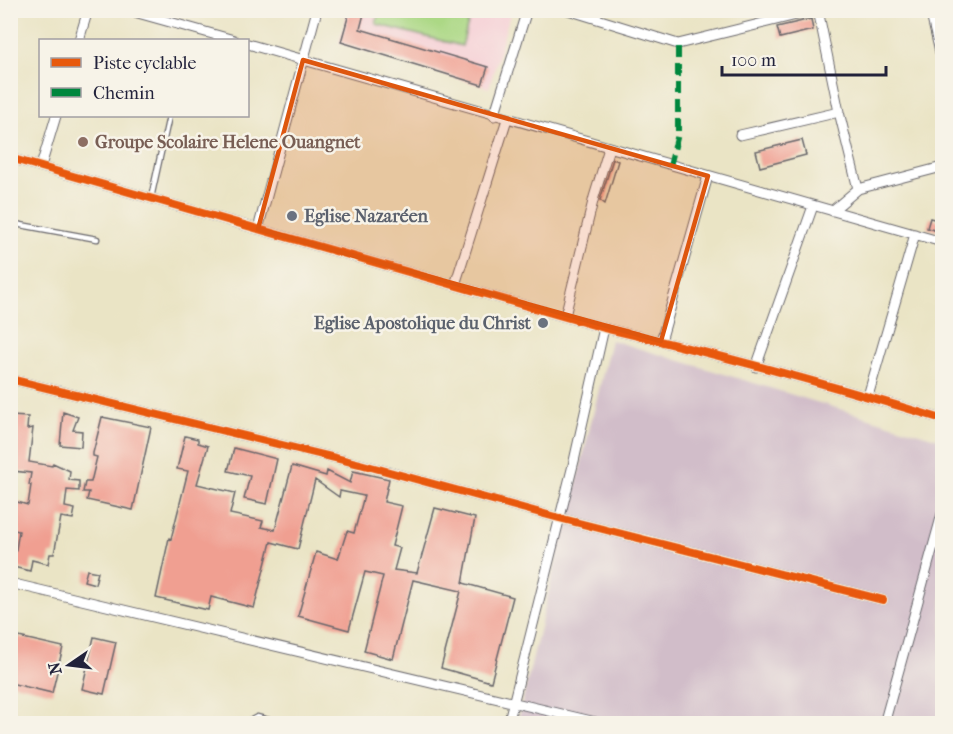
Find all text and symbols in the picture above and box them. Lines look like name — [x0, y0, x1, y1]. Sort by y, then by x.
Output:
legend — [39, 39, 249, 117]
scale bar — [722, 39, 886, 77]
text: 100 m — [731, 50, 776, 71]
text: Piste cyclable — [93, 53, 196, 74]
text: Chemin — [93, 83, 155, 104]
place label: Groupe Scolaire Helene Ouangnet — [95, 132, 361, 153]
marker: Groupe Scolaire Helene Ouangnet — [76, 135, 90, 149]
place label: Eglise Nazaréen — [304, 206, 429, 227]
marker: Eglise Nazaréen — [285, 209, 299, 223]
place label: Eglise Apostolique du Christ — [314, 313, 532, 334]
marker: Eglise Apostolique du Christ — [536, 316, 550, 330]
north arrow — [39, 635, 99, 695]
text: N — [44, 659, 66, 677]

